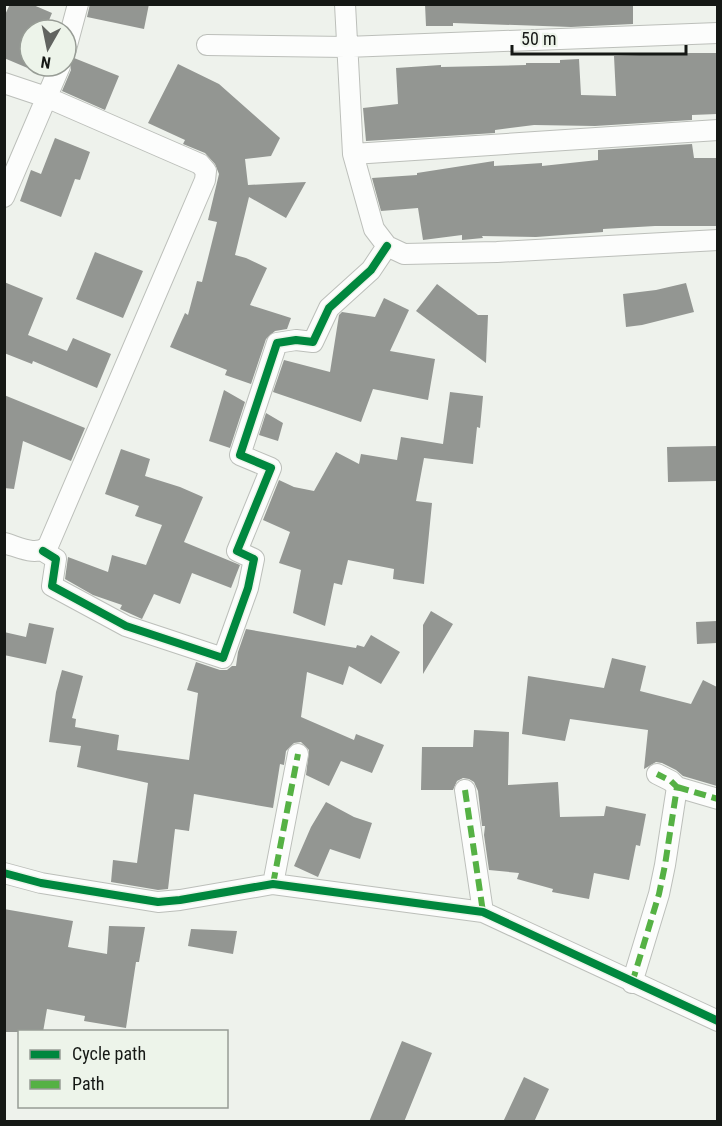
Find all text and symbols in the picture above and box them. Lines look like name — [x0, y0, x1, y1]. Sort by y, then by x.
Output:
north arrow — [18, 18, 78, 78]
scale bar — [512, 18, 686, 56]
text: 50 m — [521, 28, 556, 49]
text: N — [39, 52, 52, 72]
legend — [18, 1030, 228, 1108]
text: Cycle path — [72, 1043, 146, 1064]
text: Path — [72, 1073, 105, 1094]

